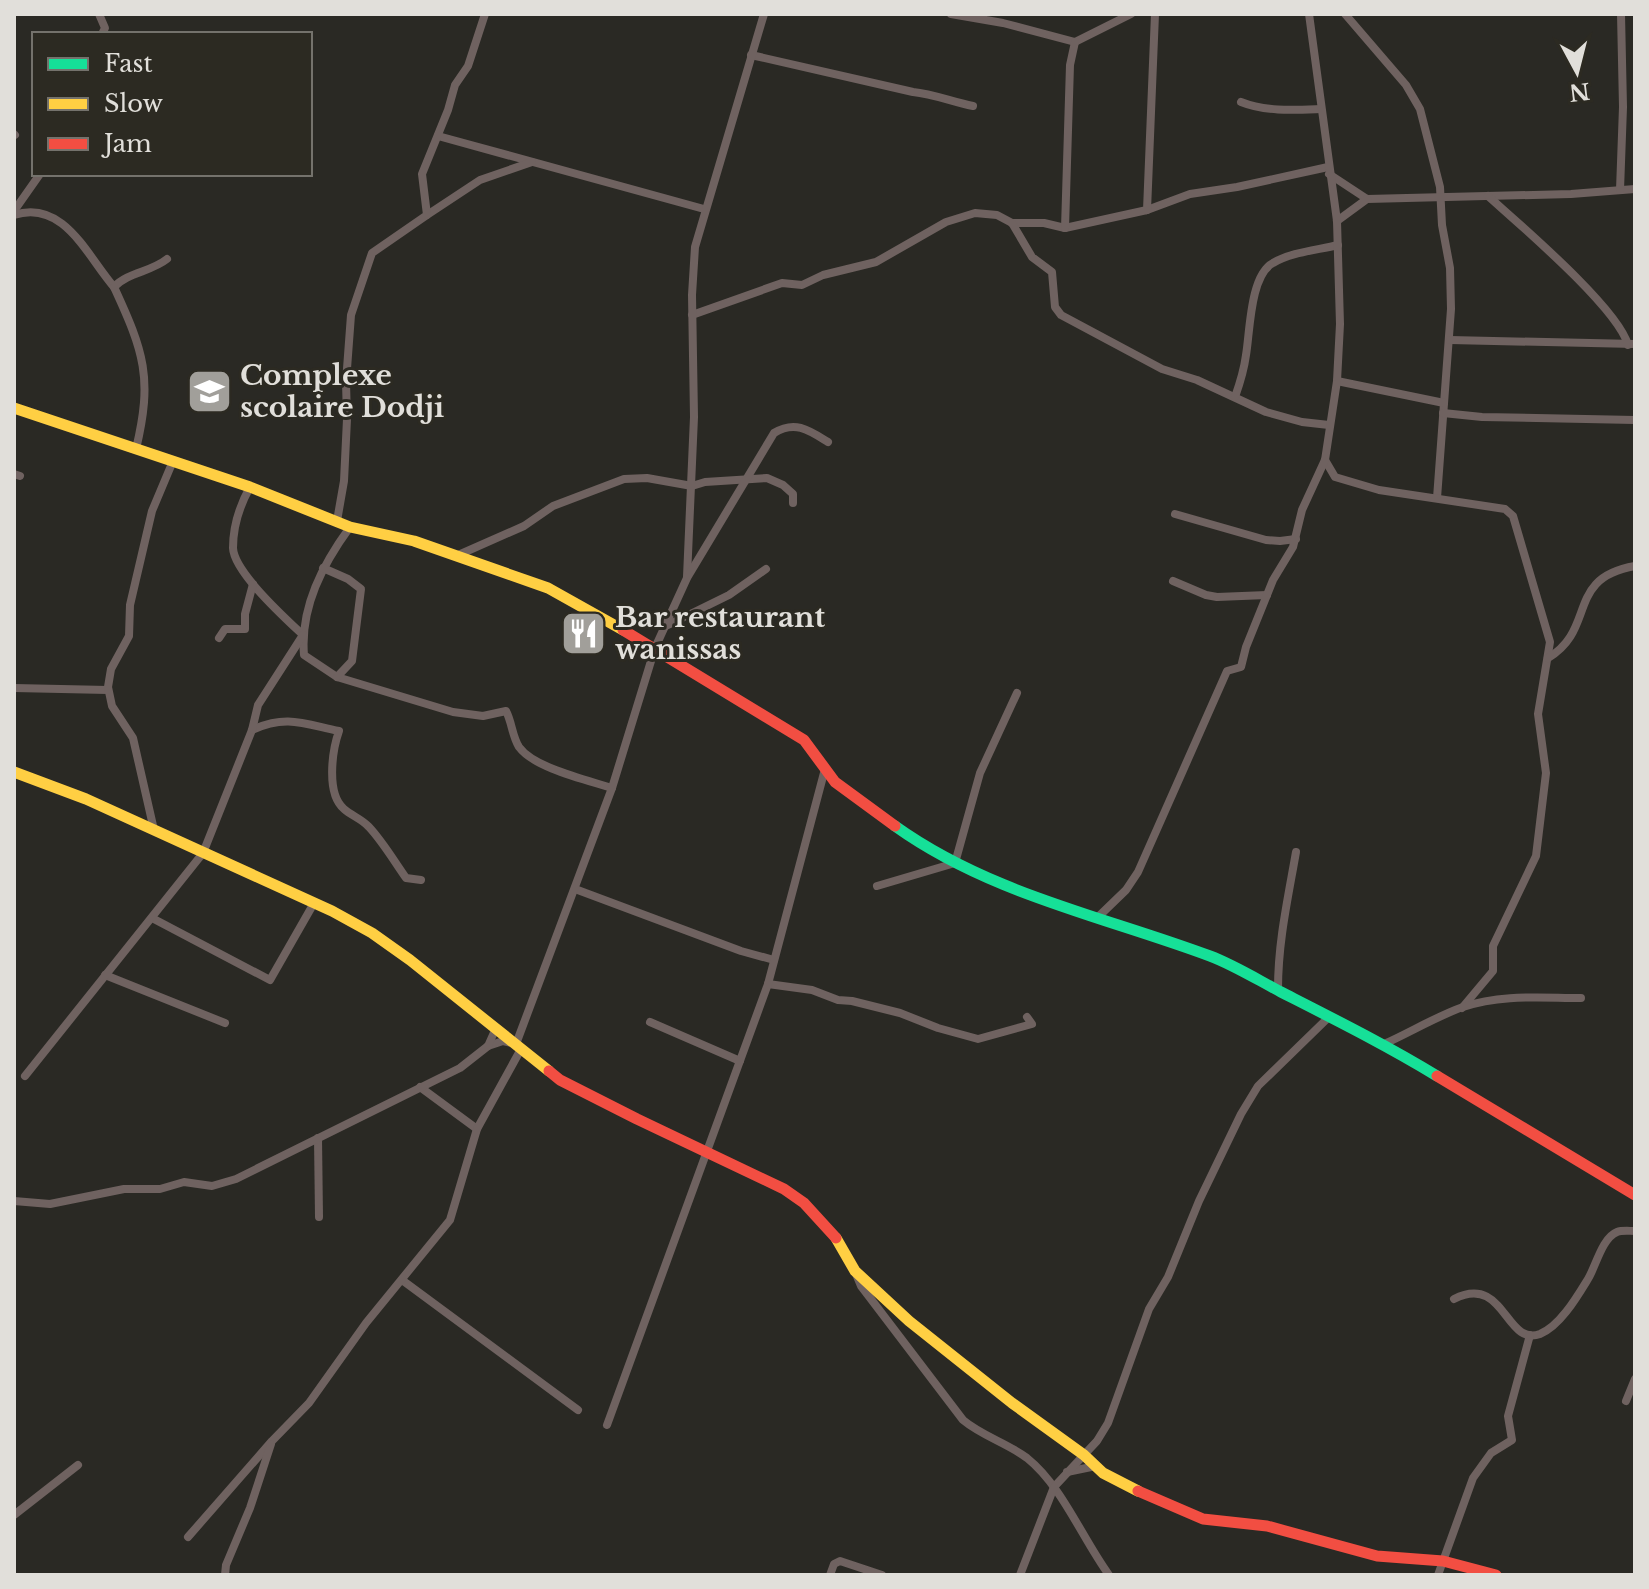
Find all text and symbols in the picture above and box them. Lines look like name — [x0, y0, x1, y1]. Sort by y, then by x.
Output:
legend — [32, 32, 312, 176]
north arrow — [1537, 32, 1617, 112]
text: Fast — [104, 49, 152, 78]
text: N — [1567, 77, 1591, 106]
text: Slow — [104, 89, 163, 118]
text: Jam — [101, 129, 152, 158]
place label: Complexe scolaire Dodji — [240, 358, 444, 425]
school or university icon: Complexe scolaire Dodji — [185, 367, 233, 415]
place label: Bar restaurant wanissas — [615, 600, 825, 667]
restaurant icon: Bar restaurant wanissas — [560, 609, 608, 657]

